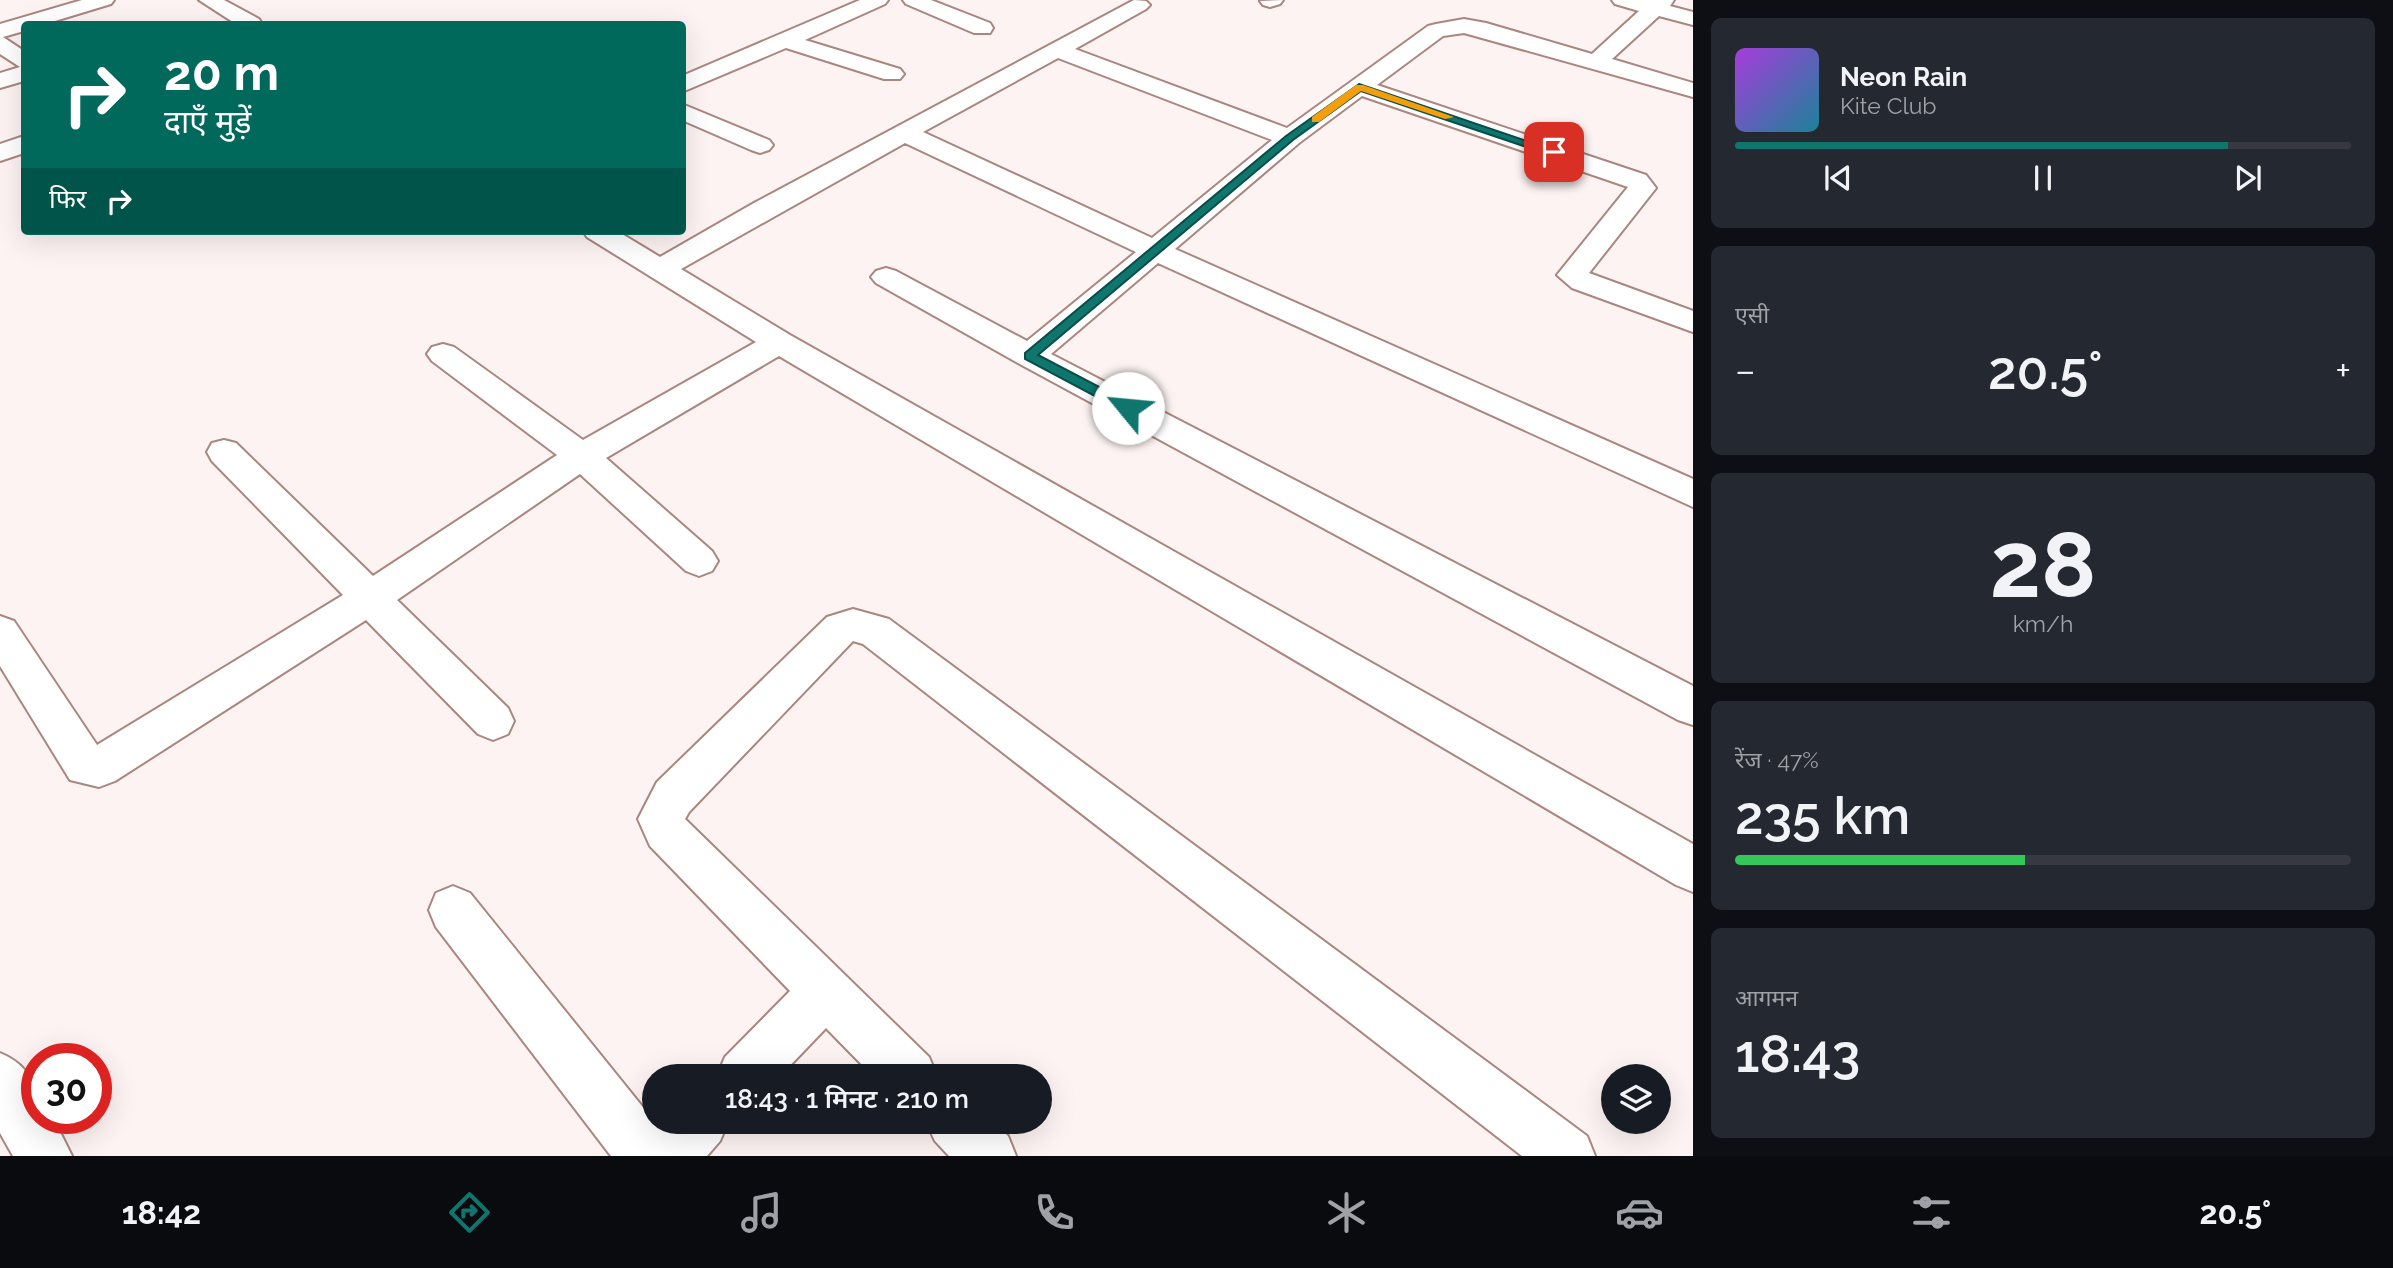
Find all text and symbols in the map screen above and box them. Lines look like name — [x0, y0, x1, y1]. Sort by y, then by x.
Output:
text: 20 m — [164, 44, 279, 101]
icon: right — [49, 49, 140, 140]
text: Neon Rain — [1840, 62, 1967, 92]
text: Kite Club — [1840, 92, 1937, 119]
text: दाएँ मुड़ें — [164, 103, 251, 140]
pin — [1524, 122, 1584, 182]
icon: arrive — [1535, 133, 1573, 171]
icon: previous — [1819, 159, 1857, 197]
icon: pause — [2024, 159, 2062, 197]
icon: next — [2229, 159, 2267, 197]
icon: right — [100, 182, 138, 220]
text: फिर — [49, 184, 86, 214]
text: एसी — [1735, 301, 1769, 328]
text: 20.5° — [1988, 340, 2103, 401]
text: − — [1735, 348, 1755, 393]
text: + — [2335, 348, 2351, 393]
position arrow — [1091, 371, 1165, 445]
text: 28 — [1990, 511, 2096, 618]
text: km/h — [2013, 610, 2073, 637]
text: रेंज · 47% — [1735, 746, 1819, 773]
text: 235 km — [1735, 785, 1910, 846]
text: आगमन — [1735, 984, 1798, 1011]
text: 18:43 — [1735, 1023, 1860, 1084]
speed limit sign: 30 — [21, 1043, 112, 1134]
map controls — [1601, 1064, 1671, 1134]
button: layers — [1601, 1064, 1671, 1134]
text: 18:43 · 1 मिनट · 210 m — [725, 1084, 969, 1114]
icon: directions — [445, 1188, 494, 1237]
icon: music — [737, 1188, 786, 1237]
icon: phone — [1030, 1188, 1079, 1237]
icon: climate — [1322, 1188, 1371, 1237]
icon: car — [1615, 1188, 1664, 1237]
icon: filters — [1907, 1188, 1956, 1237]
text: 18:42 — [122, 1194, 201, 1231]
text: 20.5° — [2200, 1194, 2271, 1231]

